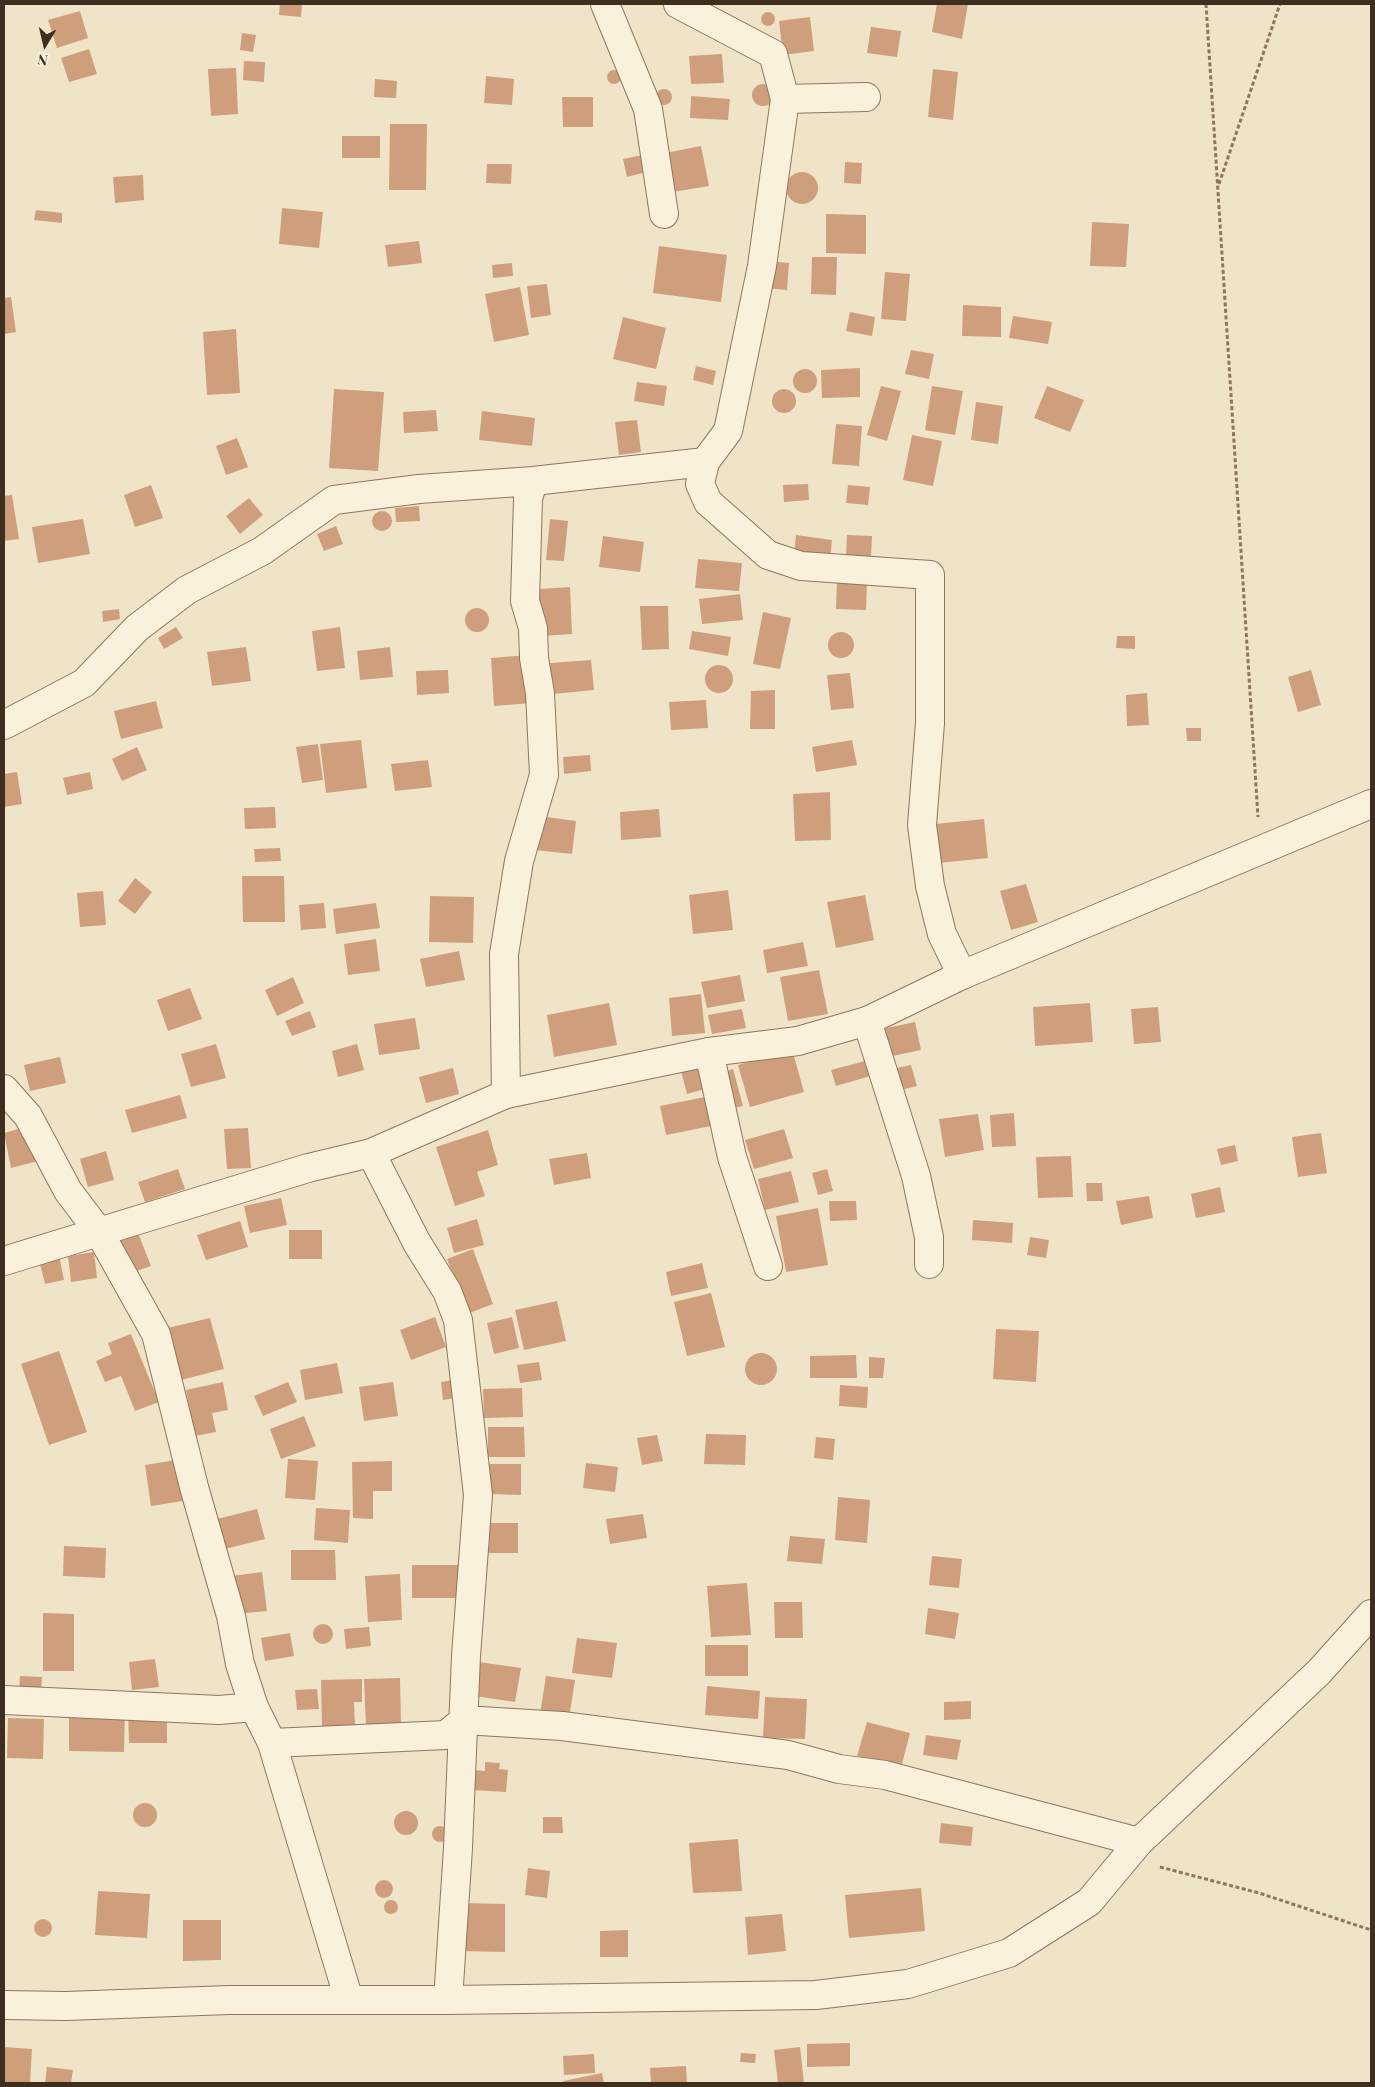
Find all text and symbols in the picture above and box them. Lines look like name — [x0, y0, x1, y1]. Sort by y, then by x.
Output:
north arrow — [20, 20, 70, 70]
text: N — [36, 50, 49, 70]

